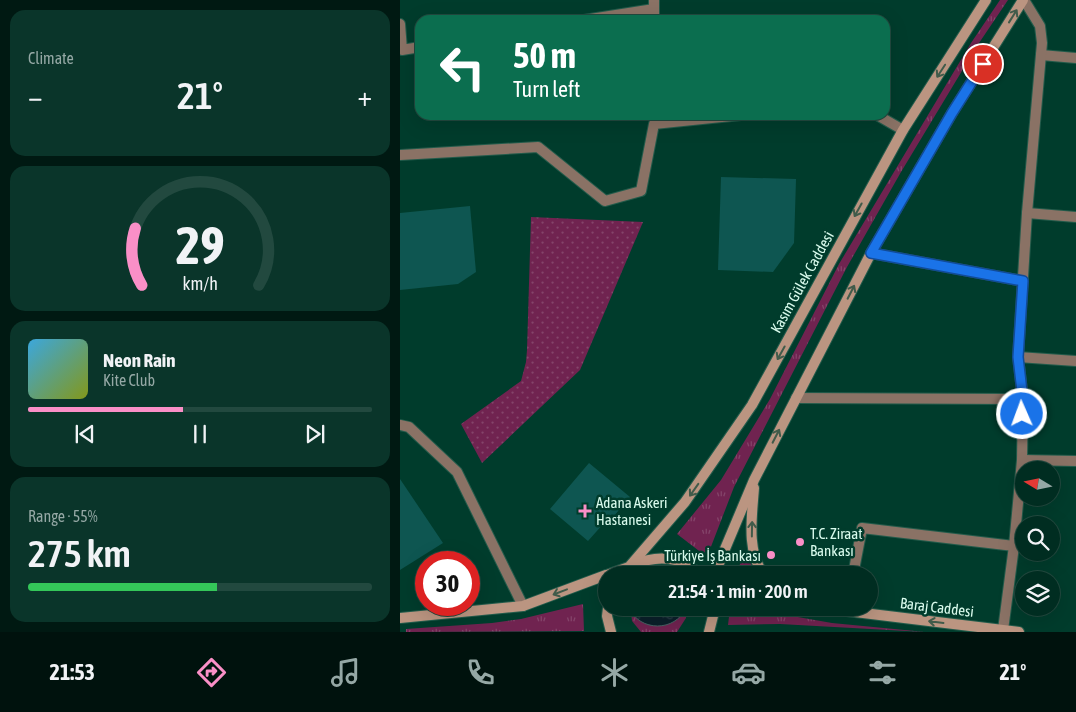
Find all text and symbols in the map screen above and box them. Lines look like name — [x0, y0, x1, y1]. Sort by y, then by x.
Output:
one-way arrow — [1007, 9, 1018, 23]
icon: left — [430, 35, 495, 100]
text: 50 m — [513, 35, 576, 75]
pin — [962, 43, 1004, 85]
text: Climate — [28, 49, 74, 67]
icon: arrive — [969, 50, 997, 78]
one-way arrow — [936, 63, 946, 77]
text: 21° — [177, 74, 223, 117]
text: Turn left — [513, 76, 580, 102]
text: − — [28, 80, 43, 112]
text: + — [357, 80, 372, 112]
one-way arrow — [853, 203, 863, 217]
text: 29 — [176, 215, 224, 275]
street label: Kasım Gülek Caddesi — [767, 228, 837, 336]
text: km/h — [182, 273, 218, 294]
one-way arrow — [847, 285, 856, 300]
one-way arrow — [775, 345, 785, 360]
text: Neon Rain — [103, 349, 175, 371]
text: Kite Club — [103, 371, 155, 389]
position arrow — [995, 387, 1047, 439]
icon: previous — [71, 420, 99, 448]
icon: pause — [186, 420, 214, 448]
icon: next — [301, 420, 329, 448]
one-way arrow — [772, 430, 782, 444]
north arrow — [1015, 461, 1060, 506]
map controls — [1015, 461, 1060, 616]
one-way arrow — [689, 483, 699, 497]
place label: Adana Askeri Hastanesi — [596, 494, 667, 528]
marker: Adana Askeri Hastanesi — [578, 504, 592, 518]
text: Range · 55% — [28, 507, 98, 525]
button: search — [1015, 516, 1060, 561]
one-way arrow — [747, 521, 757, 538]
place label: T.C. Ziraat Bankası — [810, 525, 863, 559]
text: 275 km — [28, 532, 131, 575]
marker: T.C. Ziraat Bankası — [794, 536, 806, 548]
place label: Türkiye İş Bankası — [664, 547, 761, 564]
marker: Türkiye İş Bankası — [765, 549, 777, 561]
speed limit sign: 30 — [415, 551, 480, 616]
button: layers — [1015, 571, 1060, 616]
text: 21:54 · 1 min · 200 m — [668, 580, 808, 602]
one-way arrow — [553, 588, 569, 597]
street label: Baraj Caddesi — [899, 594, 975, 620]
one-way arrow — [928, 617, 944, 627]
icon: directions — [194, 655, 229, 690]
icon: music — [328, 655, 363, 690]
icon: phone — [463, 655, 498, 690]
icon: climate — [597, 655, 632, 690]
icon: car — [731, 655, 766, 690]
icon: filters — [865, 655, 900, 690]
text: 21:53 — [50, 659, 95, 685]
text: 21° — [1000, 659, 1026, 685]

